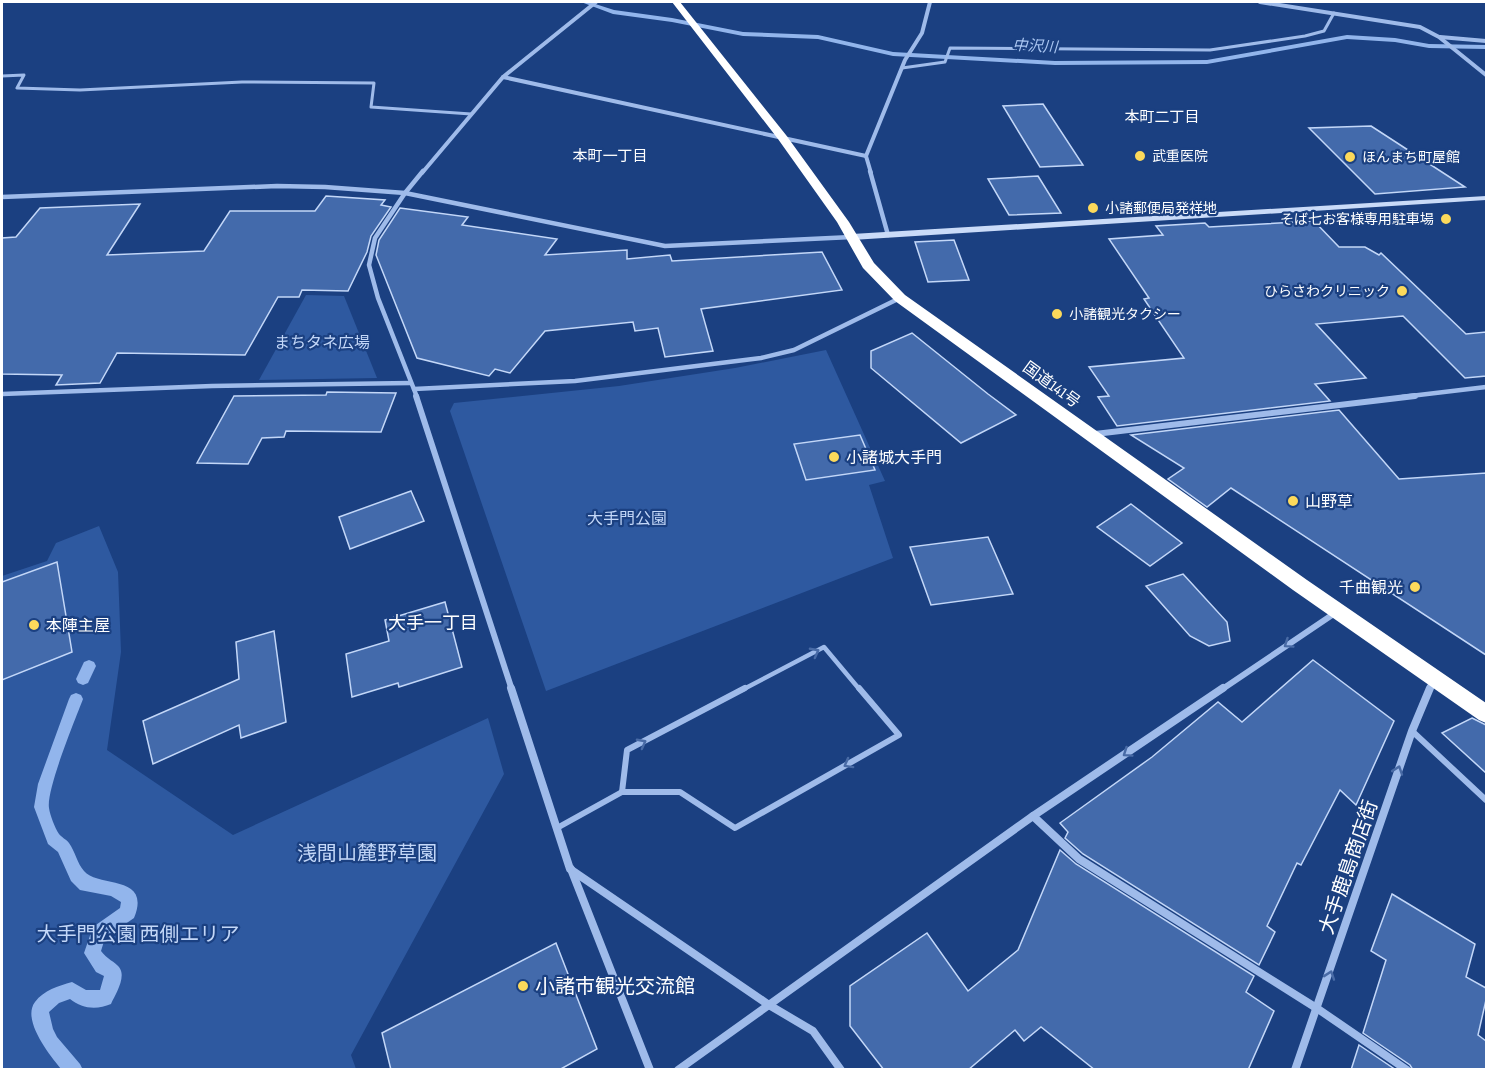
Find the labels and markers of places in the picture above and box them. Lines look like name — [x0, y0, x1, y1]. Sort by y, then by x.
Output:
place label: 武重医院 — [1152, 148, 1208, 165]
marker: 武重医院 — [1133, 149, 1147, 163]
place label: ほんまち町屋館 — [1362, 149, 1460, 166]
marker: ほんまち町屋館 — [1343, 150, 1357, 164]
place label: 小諸郵便局発祥地 — [1105, 200, 1217, 217]
marker: 小諸郵便局発祥地 — [1086, 201, 1100, 215]
place label: そば七お客様専用駐車場 — [1280, 211, 1434, 228]
marker: そば七お客様専用駐車場 — [1439, 212, 1453, 226]
place label: ひらさわクリニック — [1264, 283, 1390, 300]
marker: ひらさわクリニック — [1395, 284, 1409, 298]
place label: 小諸観光タクシー — [1069, 306, 1181, 323]
marker: 小諸観光タクシー — [1050, 307, 1064, 321]
place label: 小諸城大手門 — [846, 449, 942, 468]
marker: 小諸城大手門 — [827, 450, 841, 464]
place label: 山野草 — [1305, 493, 1353, 512]
marker: 山野草 — [1286, 494, 1300, 508]
place label: 千曲観光 — [1339, 579, 1403, 598]
marker: 千曲観光 — [1408, 580, 1422, 594]
place label: 本陣主屋 — [46, 617, 110, 636]
marker: 本陣主屋 — [27, 618, 41, 632]
place label: 小諸市観光交流館 — [535, 975, 695, 999]
marker: 小諸市観光交流館 — [516, 979, 530, 993]

